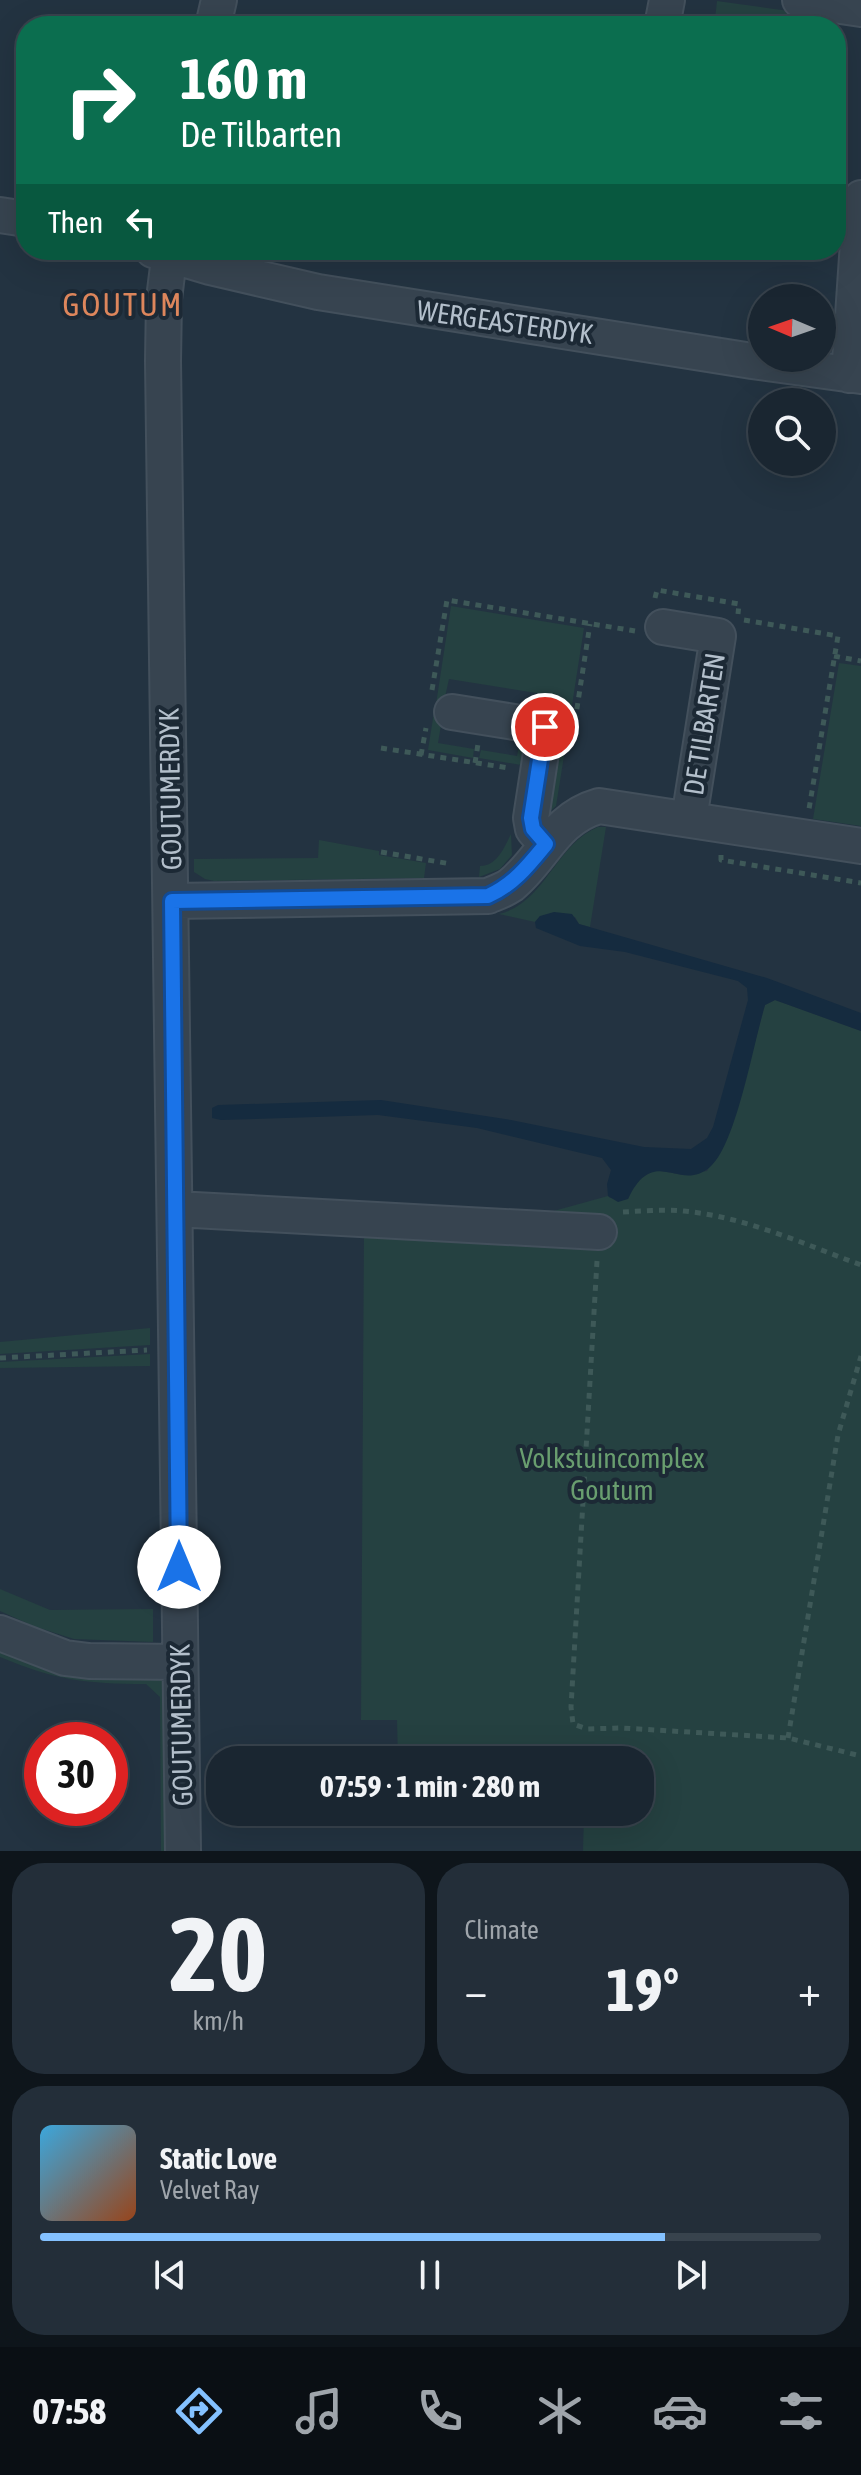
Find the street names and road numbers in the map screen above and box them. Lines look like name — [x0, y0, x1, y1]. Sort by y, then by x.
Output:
street label: WERGEASTERDYK — [415, 294, 595, 350]
street label: DE TILBARTEN — [677, 651, 731, 797]
street label: GOUTUMERDYK — [153, 707, 187, 870]
street label: GOUTUMERDYK — [164, 1643, 198, 1806]

